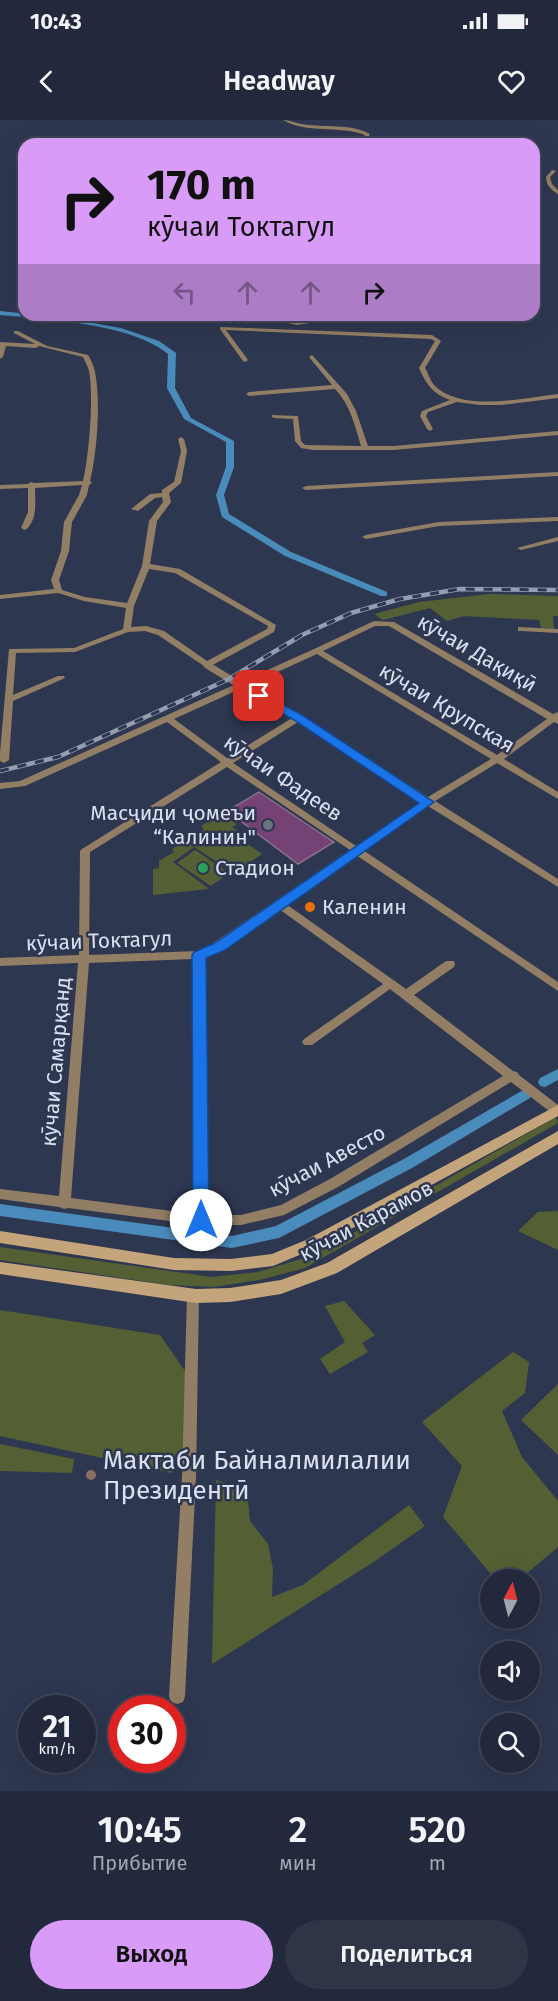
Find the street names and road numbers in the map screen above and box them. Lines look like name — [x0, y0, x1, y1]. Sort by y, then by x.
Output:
street label: кӯчаи Дақиқӣ — [413, 608, 541, 698]
street label: кӯчаи Крупская — [375, 657, 519, 759]
street label: кӯчаи Фадеев — [219, 729, 347, 827]
street label: кӯчаи Токтагул — [25, 925, 173, 957]
street label: кӯчаи Самарқанд — [36, 976, 76, 1148]
street label: кӯчаи Авесто — [264, 1119, 390, 1203]
street label: кӯчаи Карамов — [295, 1175, 437, 1267]

